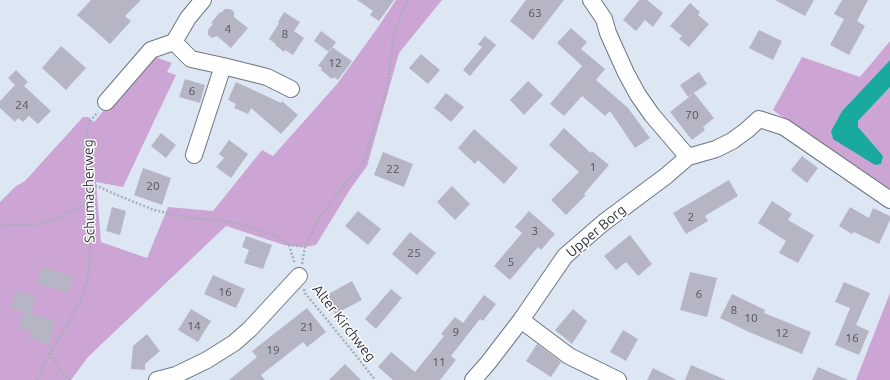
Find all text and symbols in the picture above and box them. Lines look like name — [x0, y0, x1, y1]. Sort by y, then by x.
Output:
house number: 63 — [528, 6, 542, 20]
house number: 4 — [225, 22, 231, 36]
house number: 8 — [282, 27, 288, 41]
house number: 12 — [328, 56, 342, 70]
house number: 6 — [189, 84, 195, 98]
house number: 24 — [15, 98, 29, 112]
house number: 70 — [685, 108, 699, 122]
street label: Schumacherweg — [80, 139, 98, 243]
house number: 1 — [590, 160, 596, 174]
house number: 22 — [386, 162, 400, 176]
house number: 20 — [146, 179, 160, 193]
street label: Upper Borg — [563, 201, 629, 261]
house number: 2 — [688, 210, 694, 224]
house number: 3 — [532, 224, 538, 238]
house number: 25 — [407, 246, 421, 260]
house number: 5 — [508, 255, 514, 269]
street label: Alter Kirchweg — [309, 281, 379, 365]
house number: 16 — [218, 285, 232, 299]
house number: 6 — [696, 287, 702, 301]
house number: 8 — [731, 303, 737, 317]
house number: 10 — [744, 311, 758, 325]
house number: 14 — [187, 319, 201, 333]
house number: 21 — [300, 320, 314, 334]
house number: 9 — [453, 325, 459, 339]
house number: 12 — [775, 326, 789, 340]
house number: 16 — [845, 331, 859, 345]
house number: 19 — [266, 343, 280, 357]
house number: 11 — [432, 355, 446, 369]

